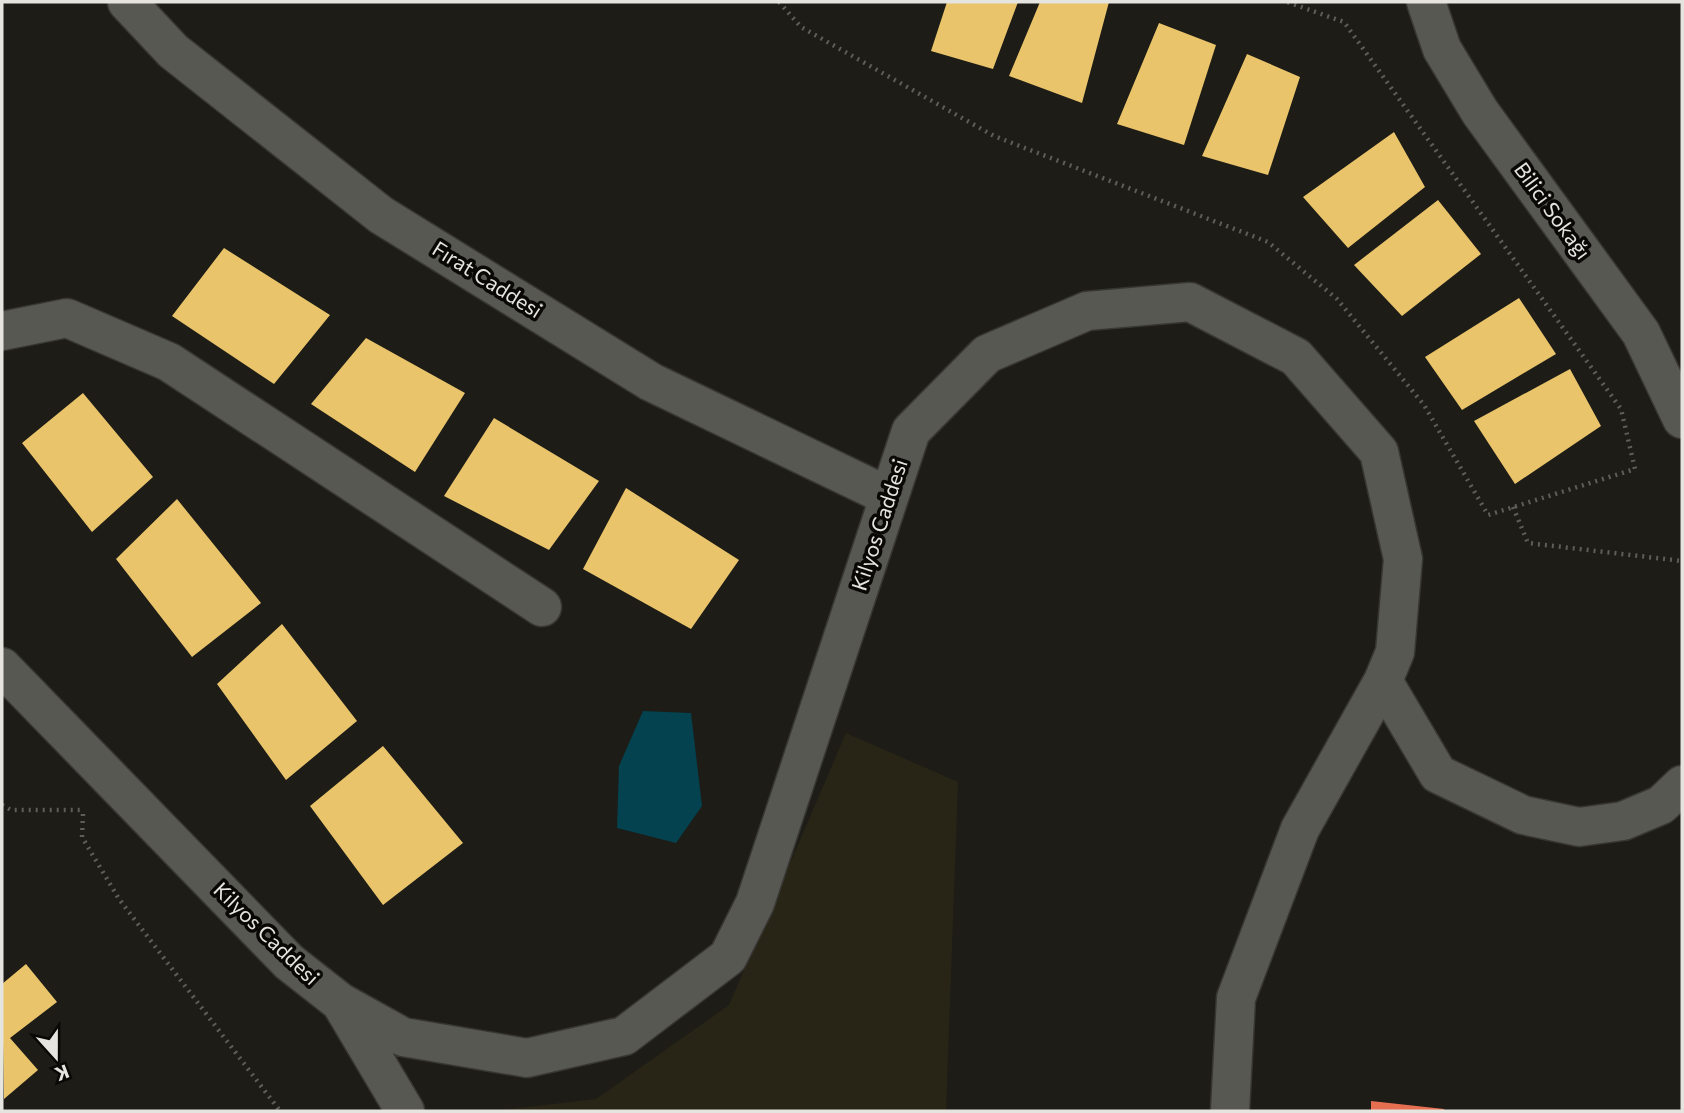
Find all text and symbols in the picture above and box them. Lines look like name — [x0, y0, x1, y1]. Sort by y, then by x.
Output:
street label: Bilici Sokağı — [1510, 157, 1597, 263]
street label: Fırat Caddesi — [428, 235, 547, 322]
street label: Kilyos Caddesi — [846, 456, 912, 593]
street label: Kilyos Caddesi — [209, 876, 325, 989]
north arrow — [21, 1022, 91, 1092]
text: K — [52, 1060, 73, 1086]

